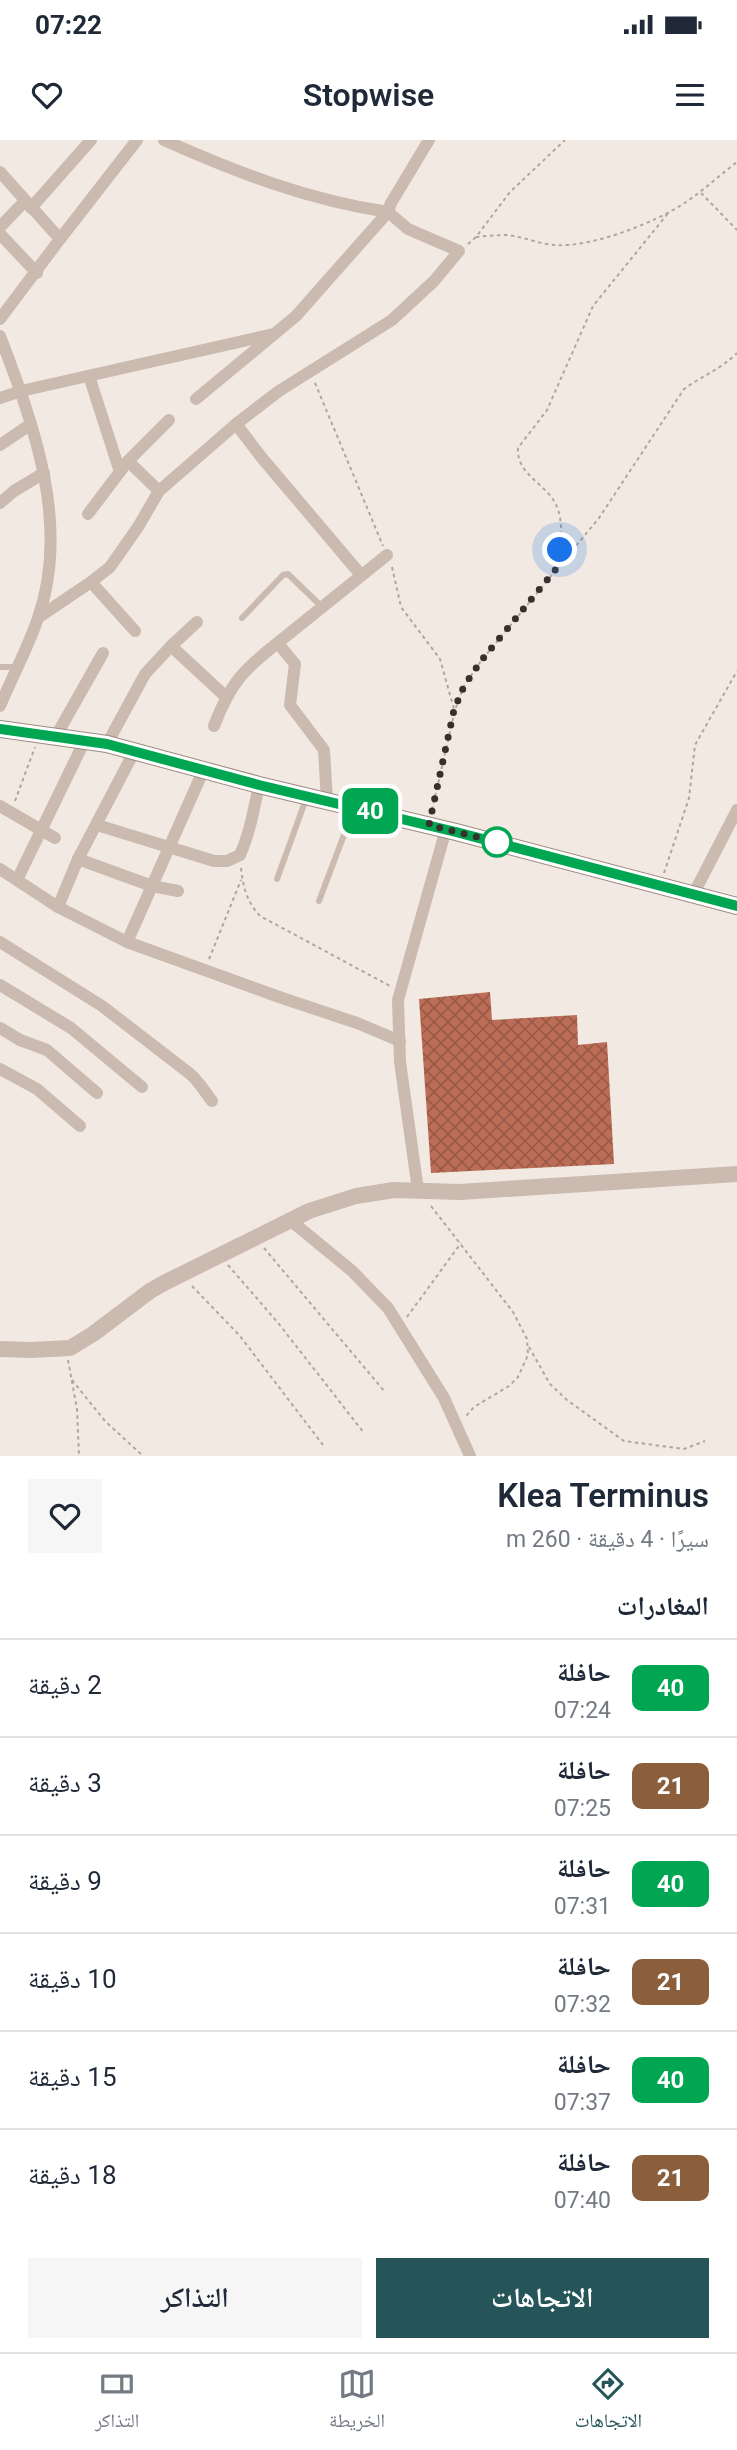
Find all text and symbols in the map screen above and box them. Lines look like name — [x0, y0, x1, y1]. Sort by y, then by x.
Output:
text: 07:22 — [35, 10, 102, 40]
icon: heart — [28, 76, 66, 114]
text: Stopwise — [303, 76, 434, 114]
icon: menu — [671, 76, 709, 114]
your location — [542, 532, 577, 567]
line badge: 40 — [338, 788, 402, 834]
text: 40 — [356, 797, 384, 825]
unlabelled marker — [482, 827, 512, 857]
text: Klea Terminus — [497, 1476, 709, 1515]
button: heart — [28, 1479, 102, 1553]
text: سيرًا · 4 دقيقة · 260 m — [506, 1526, 709, 1553]
text: المغادرات — [617, 1591, 709, 1621]
text: حافلة — [557, 1657, 611, 1687]
text: 2 دقيقة — [28, 1670, 102, 1700]
text: 40 — [657, 1674, 684, 1702]
text: 07:24 — [554, 1697, 611, 1724]
text: حافلة — [557, 1755, 611, 1785]
text: 3 دقيقة — [28, 1768, 102, 1798]
text: 21 — [657, 1772, 684, 1800]
text: 07:25 — [554, 1795, 611, 1822]
text: حافلة — [557, 1853, 611, 1883]
text: 9 دقيقة — [28, 1866, 102, 1896]
text: 40 — [657, 1870, 684, 1898]
text: 07:31 — [554, 1893, 611, 1920]
text: حافلة — [557, 1951, 611, 1981]
text: 10 دقيقة — [28, 1964, 117, 1994]
text: 21 — [657, 1968, 684, 1996]
text: 07:32 — [554, 1991, 611, 2018]
text: حافلة — [557, 2049, 611, 2079]
text: 15 دقيقة — [28, 2062, 117, 2092]
text: 40 — [657, 2066, 684, 2094]
text: 07:37 — [554, 2089, 611, 2116]
text: حافلة — [557, 2147, 611, 2177]
text: 18 دقيقة — [28, 2160, 117, 2190]
text: 21 — [657, 2164, 684, 2192]
text: 07:40 — [554, 2187, 611, 2214]
button: التذاكر — [28, 2258, 362, 2338]
button: الاتجاهات — [376, 2258, 709, 2338]
tab: التذاكر — [95, 2365, 139, 2439]
tab: الخريطة — [329, 2365, 385, 2439]
tab: الاتجاهات — [575, 2365, 642, 2439]

